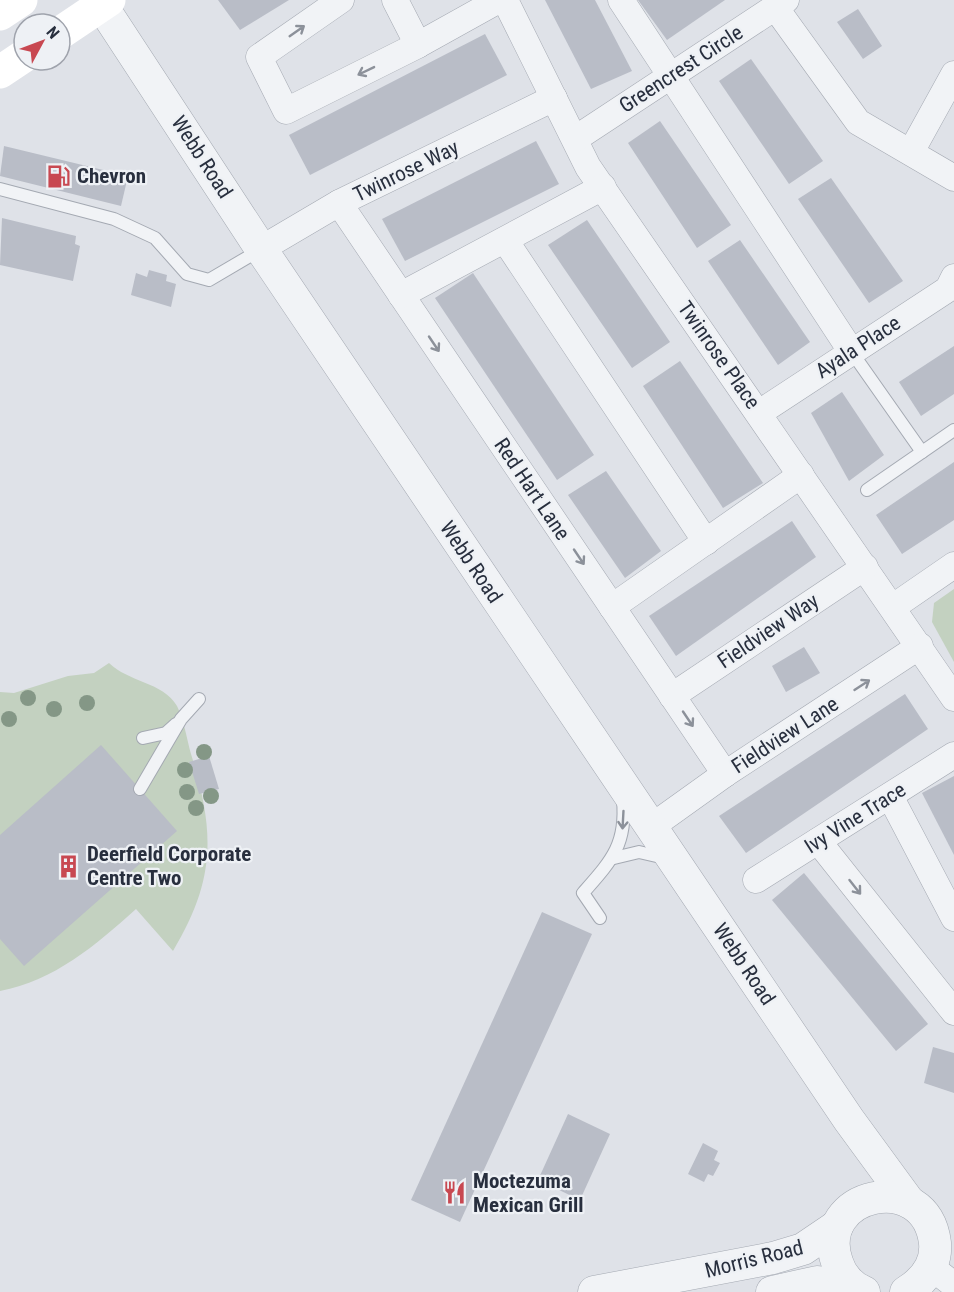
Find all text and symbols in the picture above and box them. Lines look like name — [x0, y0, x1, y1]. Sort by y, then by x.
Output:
north arrow — [12, 12, 72, 72]
street label: Greencrest Circle — [615, 20, 747, 118]
text: N — [43, 23, 63, 42]
one-way arrow — [288, 25, 305, 37]
one-way arrow — [357, 66, 375, 77]
street label: Webb Road — [167, 111, 237, 203]
street label: Twinrose Way — [349, 135, 463, 207]
fuel station icon: Chevron — [46, 163, 72, 189]
place label: Chevron — [77, 164, 146, 188]
street label: Twinrose Place — [673, 296, 765, 414]
street label: Ayala Place — [811, 311, 905, 383]
one-way arrow — [428, 335, 440, 351]
street label: Red Hart Lane — [489, 434, 575, 544]
street label: Webb Road — [435, 517, 507, 607]
one-way arrow — [572, 549, 585, 566]
street label: Fieldview Way — [713, 588, 823, 674]
one-way arrow — [853, 679, 870, 691]
street label: Fieldview Lane — [727, 692, 843, 778]
one-way arrow — [682, 710, 694, 727]
street label: Ivy Vine Trace — [800, 777, 910, 859]
one-way arrow — [617, 810, 628, 830]
place label: Deerfield Corporate Centre Two — [87, 842, 251, 890]
building icon: Deerfield Corporate Centre Two — [56, 853, 82, 879]
one-way arrow — [848, 878, 861, 894]
street label: Webb Road — [708, 919, 780, 1009]
place label: Moctezuma Mexican Grill — [473, 1169, 584, 1217]
restaurant icon: Moctezuma Mexican Grill — [442, 1180, 468, 1206]
street label: Morris Road — [702, 1235, 806, 1283]

